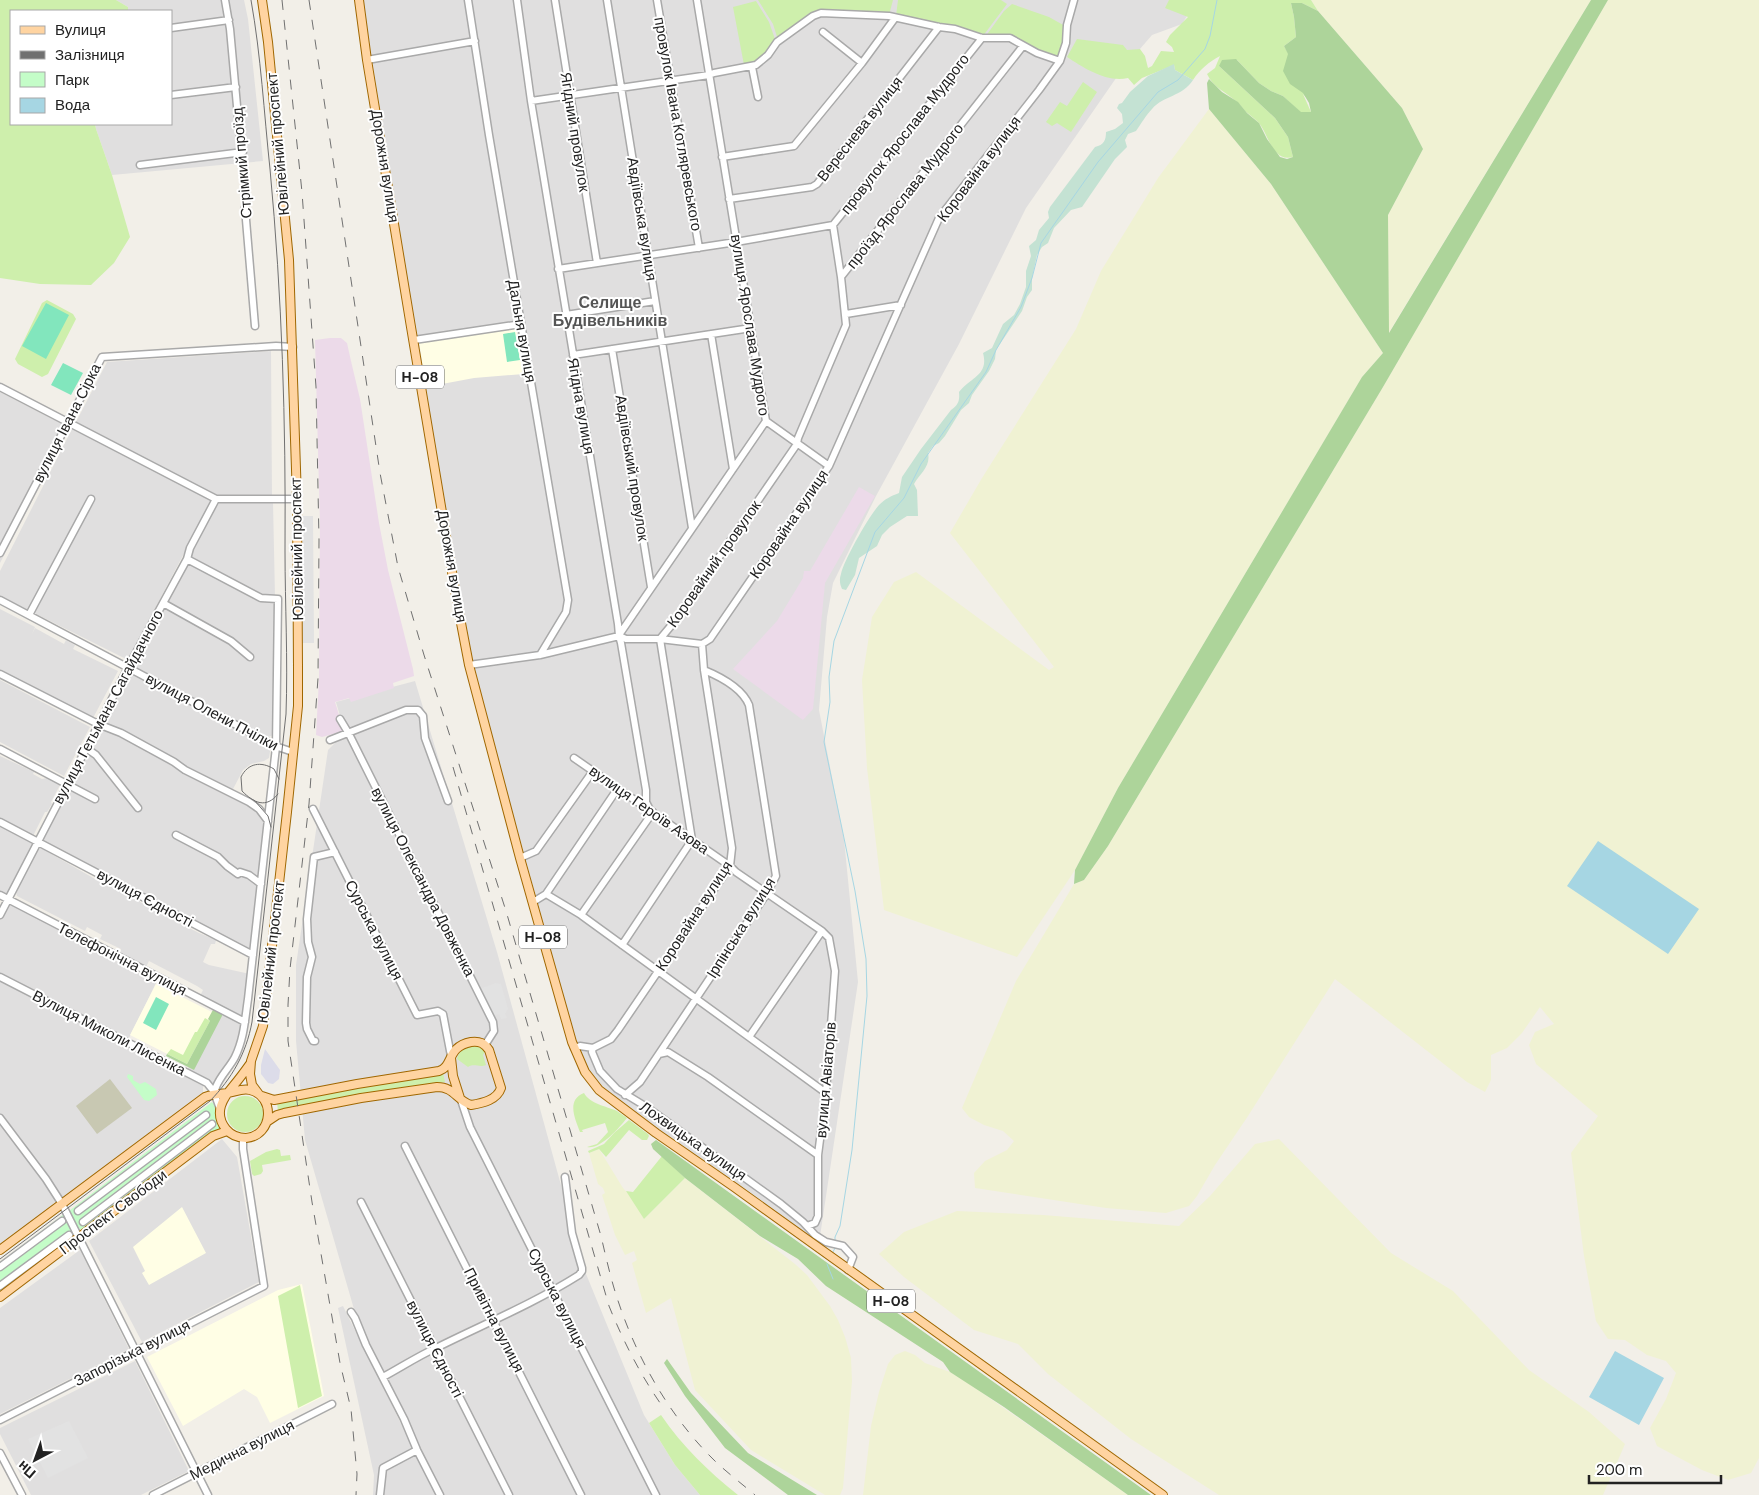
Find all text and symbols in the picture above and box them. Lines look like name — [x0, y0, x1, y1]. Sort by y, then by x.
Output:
legend — [10, 10, 172, 125]
street label: провулок Івана Котляревського — [649, 15, 707, 233]
text: Вулиця — [55, 20, 106, 40]
text: Залізниця — [55, 45, 125, 65]
street label: провулок Ярослава Мудрого — [836, 50, 974, 218]
text: Парк — [55, 70, 89, 90]
street label: Ягідний провулок — [556, 71, 594, 194]
street label: Ювілейний проспект — [262, 72, 294, 216]
street label: Вереснева вулиця — [813, 72, 907, 186]
text: Вода — [55, 95, 91, 115]
street label: Стрімкий проїзд — [227, 106, 257, 219]
street label: Дорожня вулиця — [366, 108, 404, 224]
street label: Коровайна вулиця — [933, 112, 1025, 226]
street label: проїзд Ярослава Мудрого — [842, 119, 968, 273]
street label: Авдіївська вулиця — [622, 156, 662, 282]
street label: вулиця Ярослава Мудрого — [726, 233, 774, 417]
street label: Дальня вулиця — [503, 278, 541, 384]
district label: Селище Будівельників — [553, 292, 668, 331]
street label: Ягідна вулиця — [563, 356, 599, 456]
street label: вулиця Івана Сірка — [28, 359, 106, 486]
road number: Н-08 — [396, 366, 444, 388]
street label: Авдіївський провулок — [611, 393, 654, 543]
street label: Коровайна вулиця — [745, 466, 833, 582]
street label: Ювілейний проспект — [286, 477, 308, 621]
street label: Коровайний провулок — [663, 496, 766, 631]
street label: Дорожня вулиця — [432, 508, 472, 624]
street label: вулиця Гетьмана Сагайдачного — [48, 606, 168, 808]
street label: вулиця Олени Пчілки — [142, 669, 282, 755]
street label: вулиця Героїв Азова — [585, 761, 713, 859]
street label: вулиця Олександра Довженка — [366, 784, 480, 981]
street label: Коровайна вулиця — [651, 857, 737, 975]
street label: вулиця Єдності — [93, 864, 197, 932]
street label: Ірпінська вулиця — [702, 874, 780, 982]
street label: Сурська вулиця — [340, 877, 408, 983]
street label: Ювілейний проспект — [252, 880, 290, 1024]
street label: Телефонічна вулиця — [54, 918, 190, 1000]
road number: Н-08 — [519, 926, 567, 949]
street label: Вулиця Миколи Лисенка — [29, 986, 189, 1081]
street label: вулиця Авіаторів — [811, 1021, 841, 1139]
street label: Лохвицька вулиця — [636, 1097, 750, 1185]
street label: Проспект Свободи — [55, 1165, 171, 1259]
street label: Сурська вулиця — [523, 1245, 591, 1351]
street label: Привітна вулиця — [459, 1264, 529, 1376]
road number: Н-08 — [867, 1290, 915, 1312]
street label: вулиця Єдності — [402, 1297, 468, 1401]
street label: Запорізька вулиця — [70, 1315, 194, 1391]
street label: Медична вулиця — [186, 1415, 298, 1485]
north arrow — [10, 1435, 60, 1485]
scale bar — [1589, 1452, 1722, 1484]
text: Пн — [14, 1457, 39, 1483]
text: 200 m — [1596, 1460, 1642, 1480]

